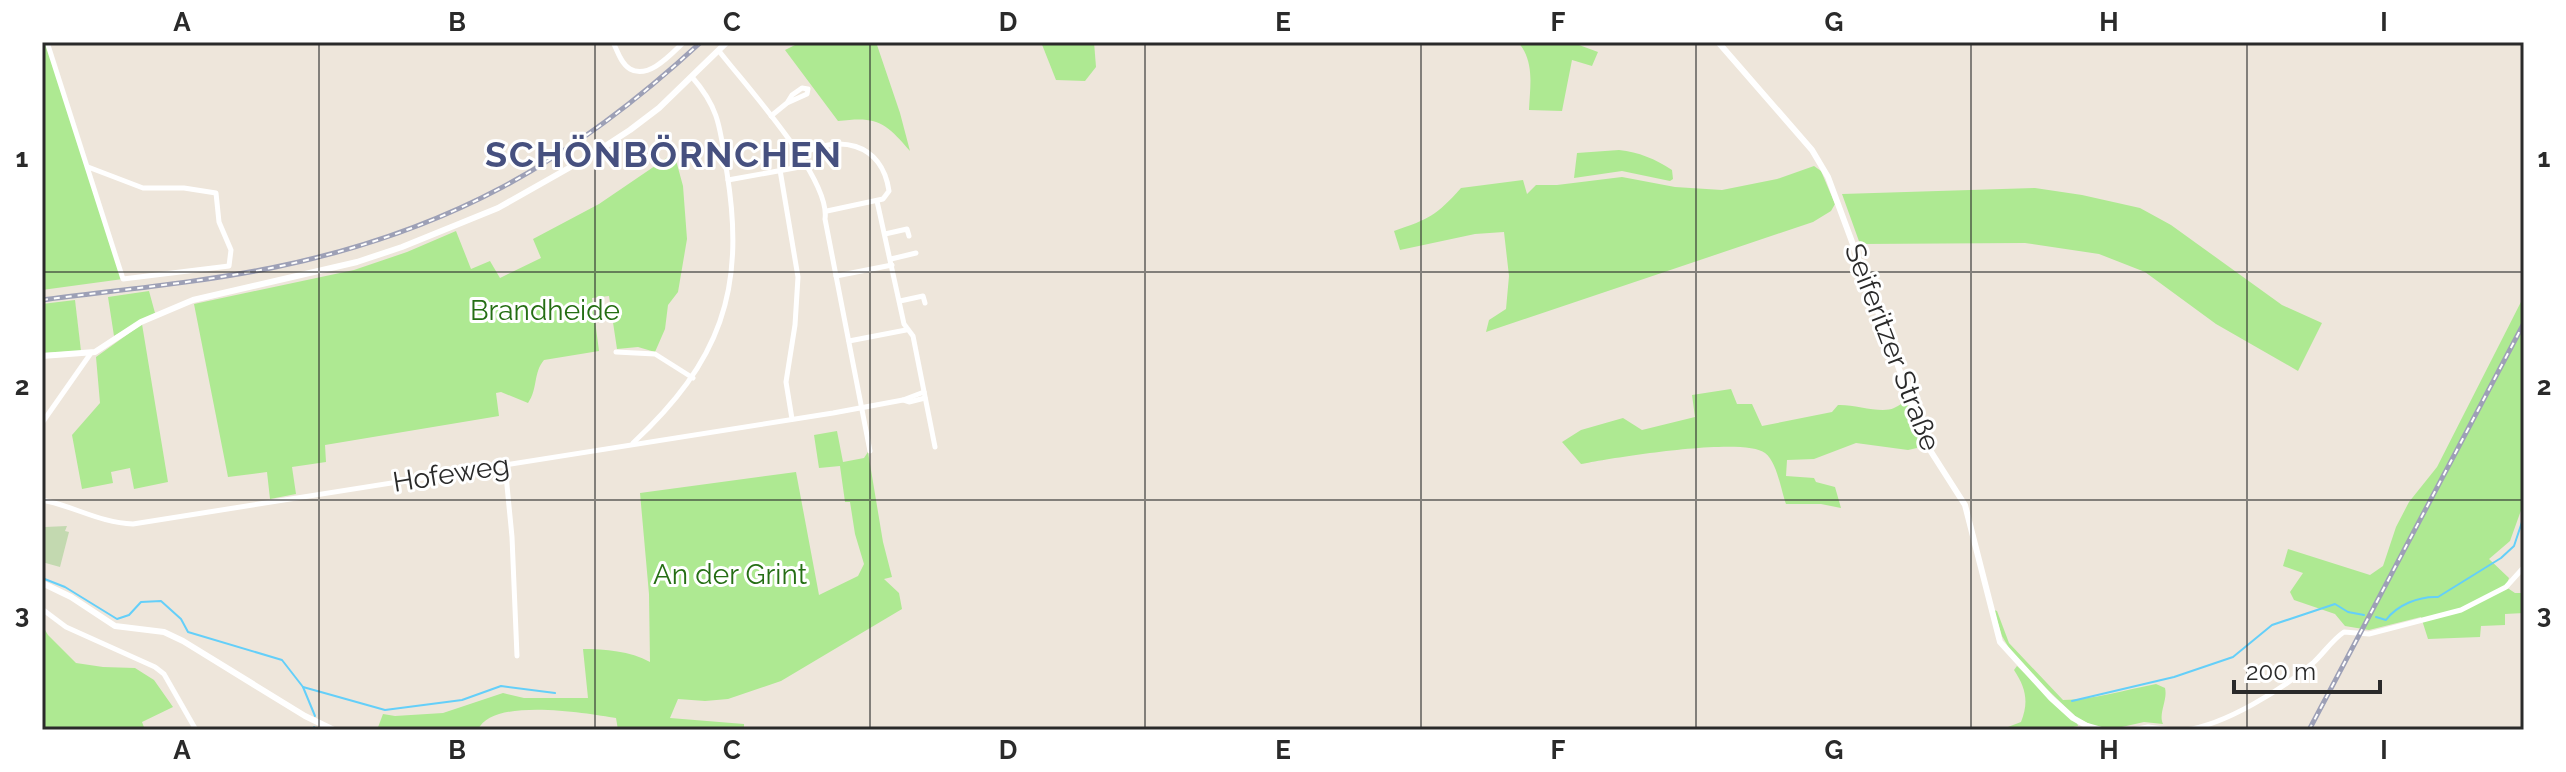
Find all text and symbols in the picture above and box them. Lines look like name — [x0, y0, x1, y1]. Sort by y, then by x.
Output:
text: A — [173, 7, 191, 37]
text: B — [448, 7, 466, 37]
text: C — [723, 7, 741, 37]
text: D — [999, 7, 1017, 37]
text: E — [1275, 7, 1291, 37]
text: F — [1551, 7, 1566, 37]
text: G — [1825, 7, 1843, 37]
text: H — [2099, 7, 2119, 37]
text: I — [2380, 7, 2388, 37]
district label: SCHÖNBÖRNCHEN — [485, 133, 843, 175]
text: 1 — [16, 143, 29, 173]
text: 1 — [2538, 143, 2551, 173]
street label: Seiferitzer Straße — [1838, 239, 1947, 455]
park label: Brandheide — [470, 294, 620, 327]
text: 2 — [15, 371, 29, 401]
text: 2 — [2537, 371, 2551, 401]
street label: Hofeweg — [390, 448, 512, 499]
park label: An der Grint — [653, 558, 808, 591]
text: 3 — [15, 599, 29, 629]
text: 3 — [2537, 599, 2551, 629]
scale bar — [2234, 644, 2380, 694]
text: 200 m — [2246, 657, 2316, 686]
text: A — [173, 735, 191, 765]
text: B — [448, 735, 466, 765]
text: C — [723, 735, 741, 765]
text: D — [999, 735, 1017, 765]
text: E — [1275, 735, 1291, 765]
text: F — [1551, 735, 1566, 765]
text: G — [1825, 735, 1843, 765]
text: H — [2099, 735, 2119, 765]
text: I — [2380, 735, 2388, 765]

